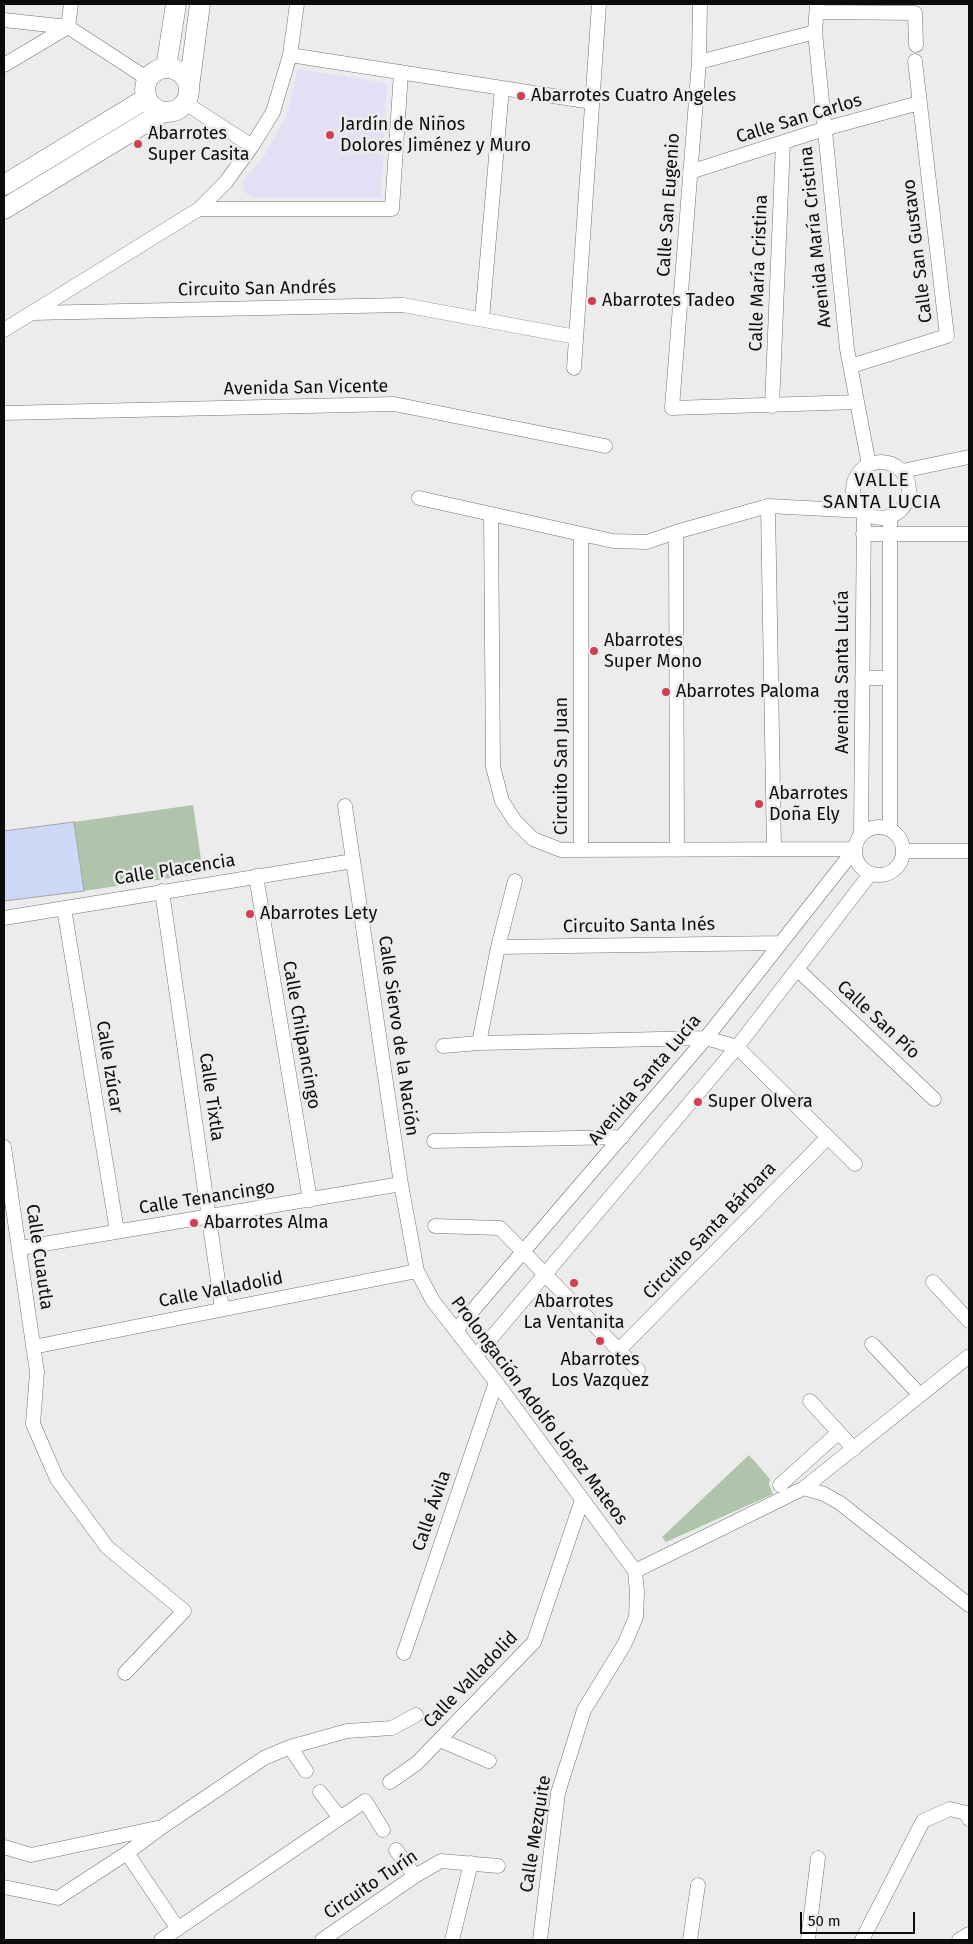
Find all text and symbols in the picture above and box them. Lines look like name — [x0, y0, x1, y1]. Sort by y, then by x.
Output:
place label: Abarrotes Cuatro Angeles — [531, 85, 736, 107]
marker: Abarrotes Cuatro Angeles — [515, 90, 527, 102]
street label: Calle San Carlos — [734, 90, 864, 148]
place label: Jardín de Niños Dolores Jiménez y Muro — [340, 114, 531, 156]
place label: Abarrotes Super Casita — [148, 123, 250, 166]
marker: Jardín de Niños Dolores Jiménez y Muro — [324, 129, 336, 141]
street label: Calle San Eugenio — [653, 132, 685, 278]
marker: Abarrotes Super Casita — [132, 138, 144, 150]
street label: Avenida María Cristina — [796, 145, 836, 329]
street label: Calle San Gustavo — [898, 178, 938, 324]
street label: Calle María Cristina — [745, 194, 773, 352]
street label: Circuito San Andrés — [178, 277, 336, 301]
place label: Abarrotes Tadeo — [602, 290, 735, 312]
marker: Abarrotes Tadeo — [586, 295, 598, 307]
street label: Avenida San Vicente — [224, 376, 388, 400]
district label: VALLE SANTA LUCIA — [821, 470, 943, 514]
street label: Avenida Santa Lucía — [832, 590, 854, 754]
place label: Abarrotes Super Mono — [604, 630, 702, 672]
marker: Abarrotes Super Mono — [588, 645, 600, 657]
place label: Abarrotes Paloma — [676, 681, 820, 703]
marker: Abarrotes Paloma — [660, 686, 672, 698]
street label: Circuito San Juan — [551, 697, 573, 835]
place label: Abarrotes Doña Ely — [769, 783, 848, 826]
marker: Abarrotes Doña Ely — [753, 798, 765, 810]
street label: Calle Placencia — [113, 850, 237, 890]
place label: Abarrotes Lety — [260, 903, 377, 925]
marker: Abarrotes Lety — [244, 908, 256, 920]
street label: Circuito Santa Inés — [563, 914, 715, 938]
street label: Calle Siervo de la Nación — [373, 934, 423, 1138]
street label: Calle Chilpancingo — [277, 959, 325, 1111]
street label: Calle San Pío — [832, 976, 924, 1064]
street label: Avenida Santa Lucía — [584, 1010, 706, 1150]
street label: Calle Izúcar — [91, 1019, 127, 1115]
street label: Calle Tixtla — [194, 1051, 228, 1143]
place label: Super Olvera — [708, 1091, 813, 1113]
marker: Super Olvera — [692, 1096, 704, 1108]
street label: Circuito Santa Bárbara — [639, 1158, 781, 1304]
street label: Calle Tenancingo — [137, 1177, 277, 1219]
street label: Calle Cuautla — [21, 1203, 57, 1311]
place label: Abarrotes Alma — [204, 1212, 329, 1234]
marker: Abarrotes Alma — [188, 1217, 200, 1229]
street label: Calle Valladolid — [157, 1267, 285, 1313]
marker: Abarrotes La Ventanita — [568, 1277, 580, 1289]
place label: Abarrotes La Ventanita — [523, 1291, 625, 1334]
street label: Prolongación Adolfo López Mateos — [446, 1293, 632, 1529]
marker: Abarrotes Los Vazquez — [594, 1335, 606, 1347]
place label: Abarrotes Los Vazquez — [551, 1349, 649, 1392]
street label: Calle Ávila — [408, 1468, 456, 1554]
street label: Calle Valladolid — [419, 1627, 523, 1733]
street label: Calle Mezquite — [516, 1774, 556, 1894]
street label: Circuito Turín — [320, 1846, 422, 1924]
scale bar — [803, 1902, 918, 1934]
text: 50 m — [808, 1912, 841, 1930]

